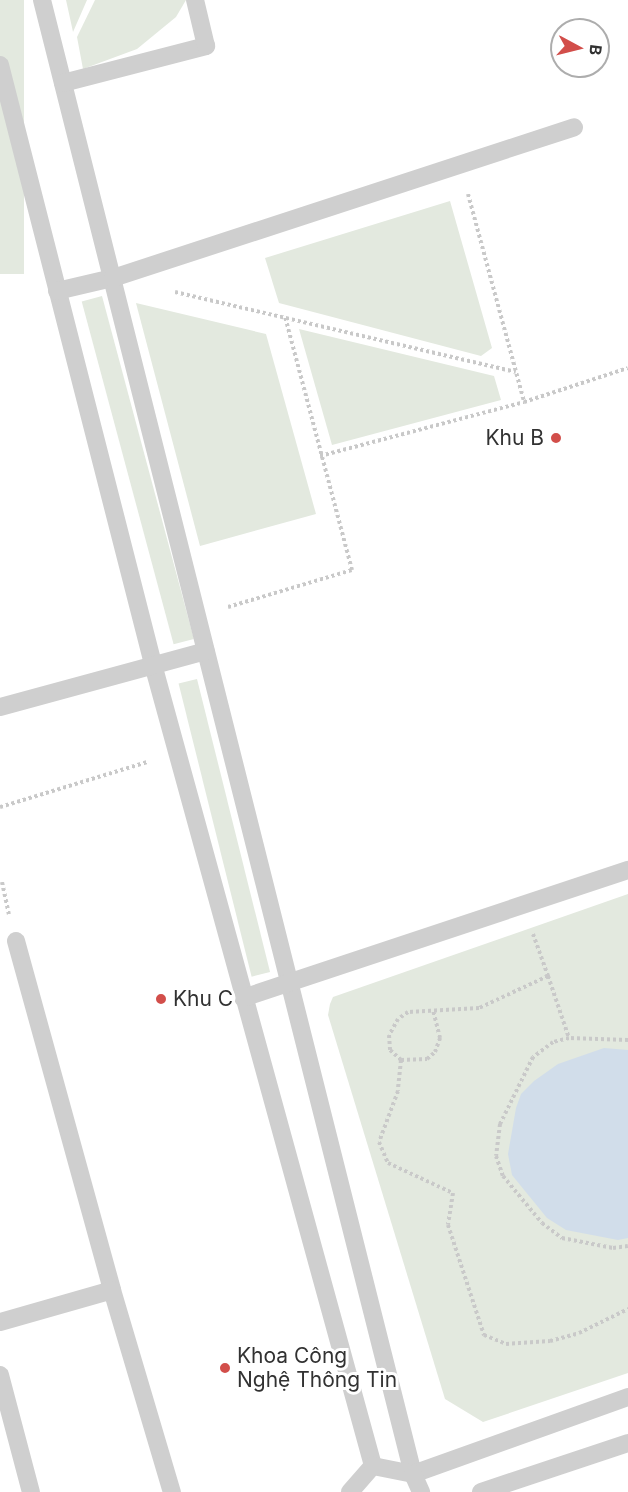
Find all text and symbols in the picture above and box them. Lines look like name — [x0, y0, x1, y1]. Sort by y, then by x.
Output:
north arrow — [550, 18, 610, 78]
text: B — [585, 43, 606, 56]
place label: Khu B — [485, 425, 544, 451]
marker: Khu B — [549, 431, 563, 445]
place label: Khu C — [173, 986, 233, 1012]
marker: Khu C — [154, 992, 168, 1006]
place label: Khoa Công Nghệ Thông Tin — [237, 1343, 397, 1393]
marker: Khoa Công Nghệ Thông Tin — [218, 1361, 232, 1375]

